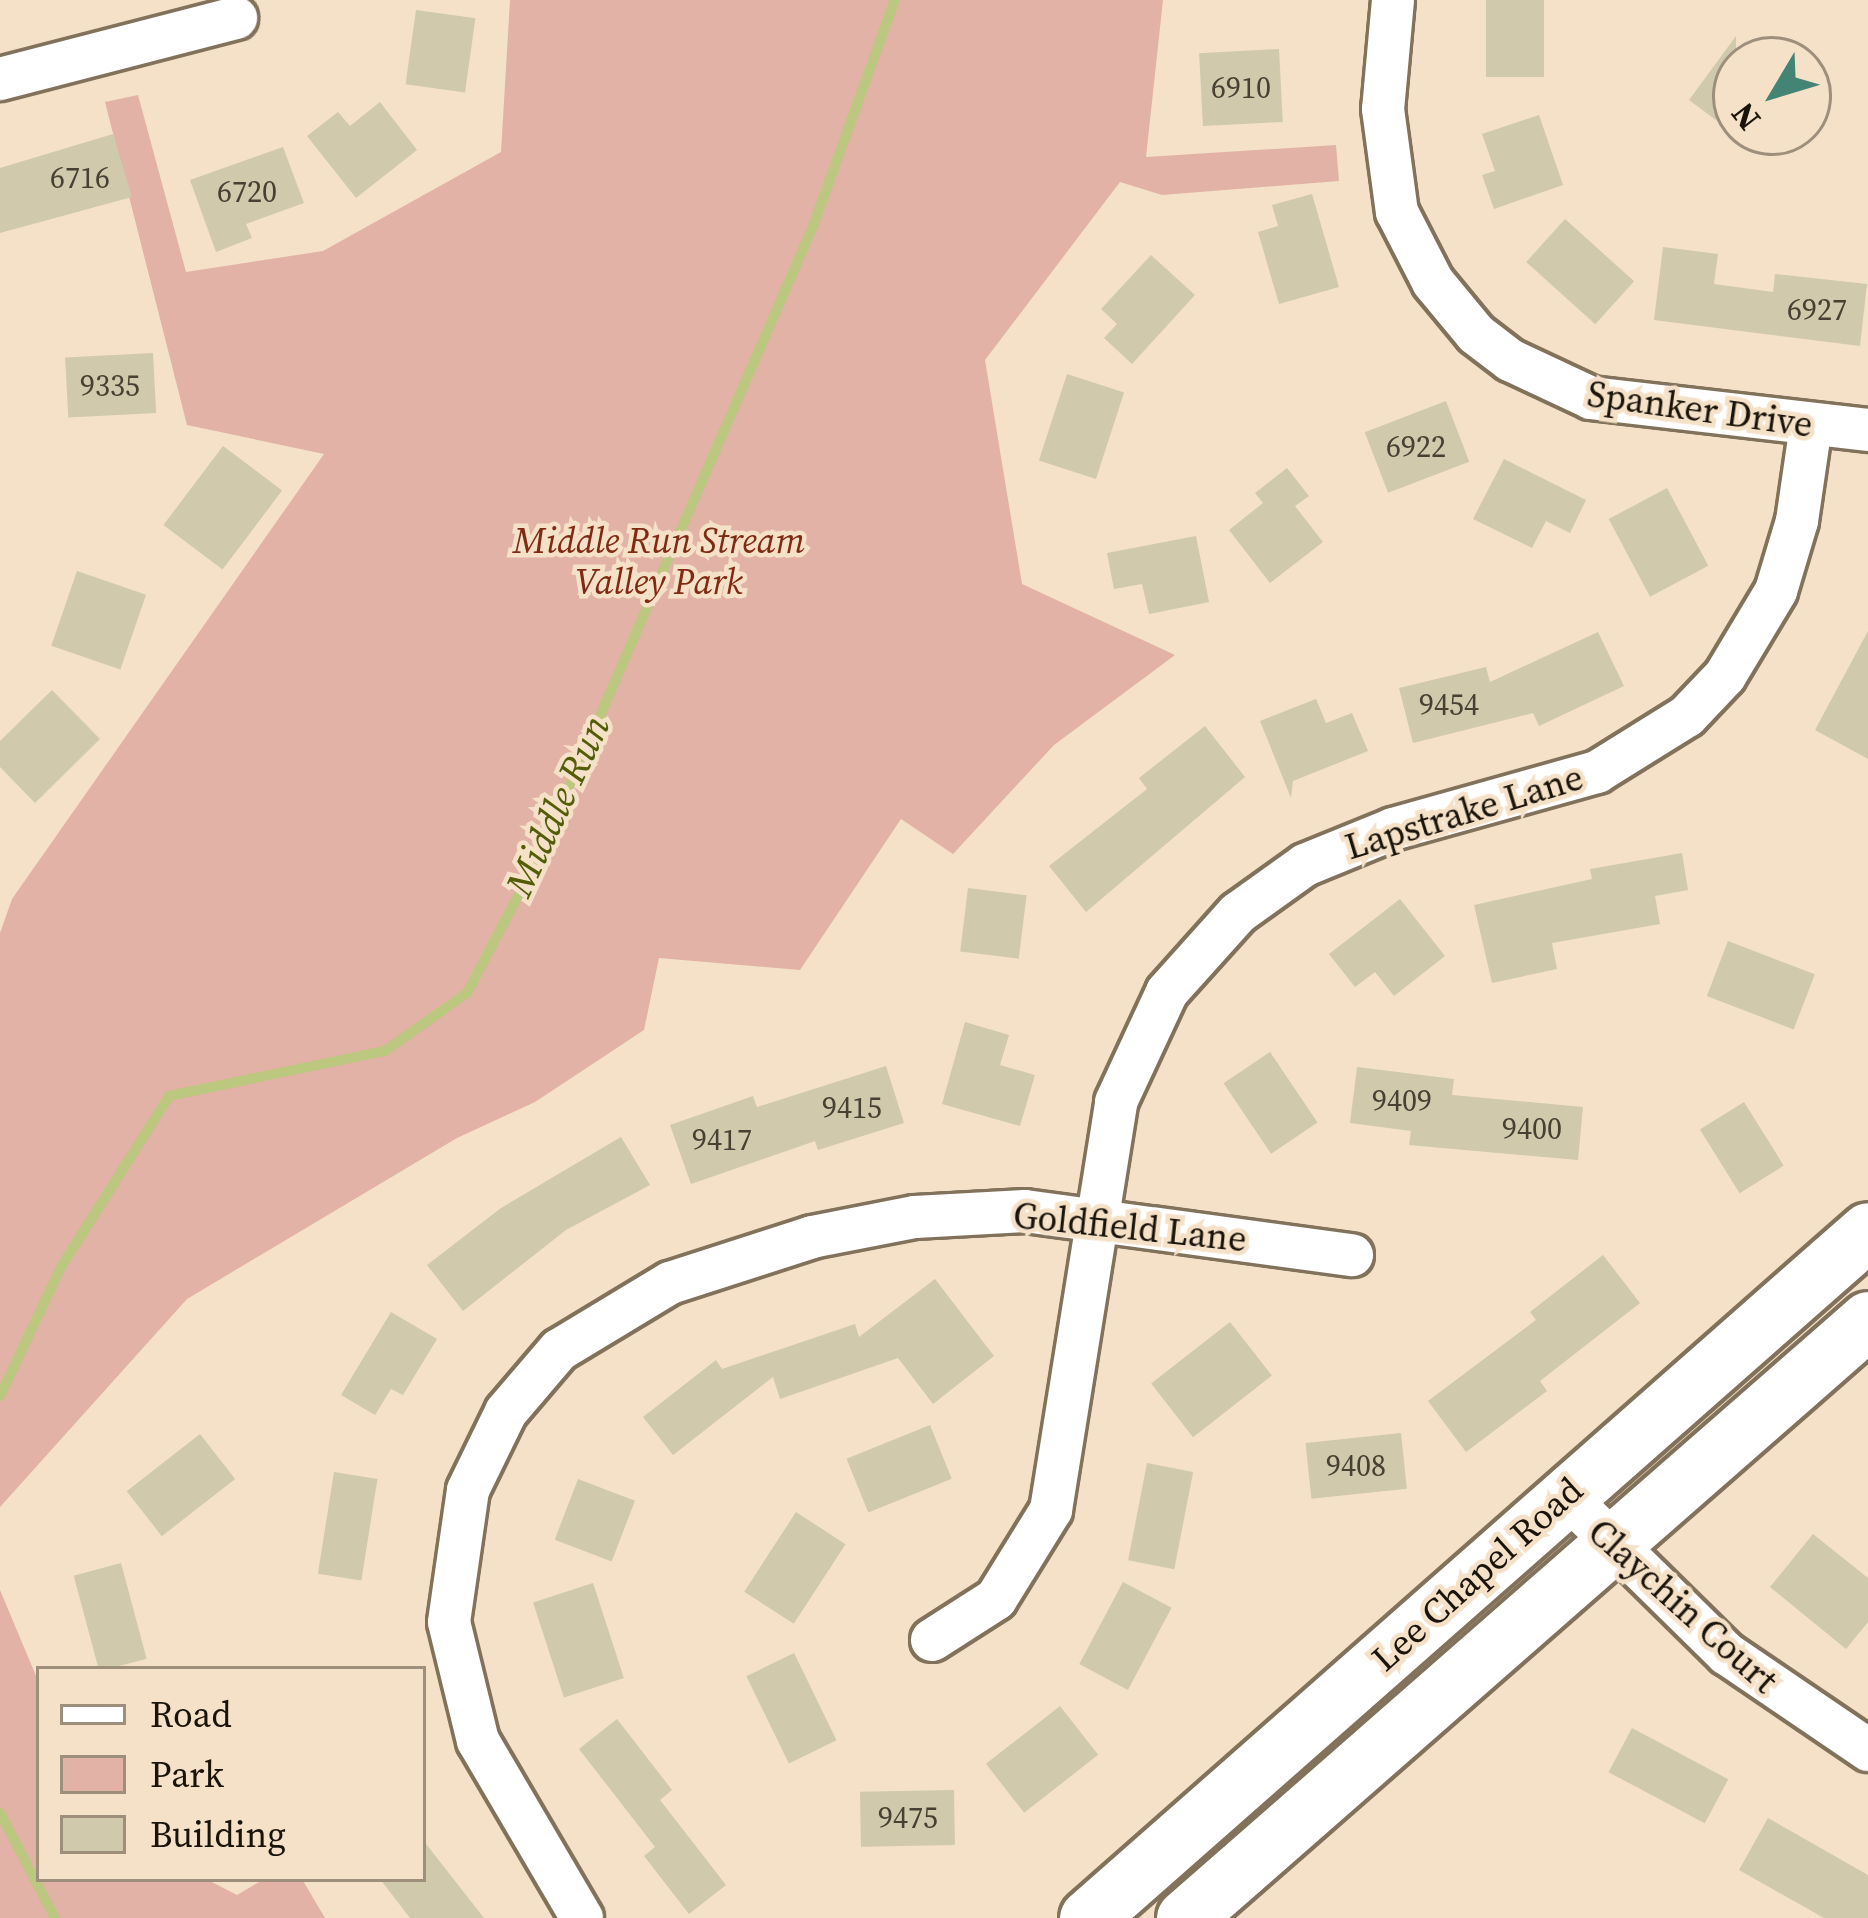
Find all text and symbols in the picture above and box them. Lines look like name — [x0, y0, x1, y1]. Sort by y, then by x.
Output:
north arrow — [1712, 36, 1832, 156]
house number: 6910 — [1211, 70, 1271, 106]
text: N — [1720, 93, 1771, 140]
house number: 6716 — [50, 160, 110, 196]
house number: 6720 — [217, 174, 277, 210]
house number: 6927 — [1787, 292, 1847, 328]
house number: 9335 — [80, 368, 140, 404]
street label: Spanker Drive — [1585, 372, 1815, 446]
house number: 6922 — [1386, 429, 1446, 465]
park label: Middle Run Stream Valley Park — [513, 518, 805, 603]
house number: 9454 — [1419, 687, 1479, 723]
water label: Middle Run — [496, 708, 620, 904]
street label: Lapstrake Lane — [1340, 755, 1588, 869]
house number: 9409 — [1372, 1083, 1432, 1119]
house number: 9415 — [822, 1090, 882, 1126]
house number: 9400 — [1502, 1111, 1562, 1147]
house number: 9417 — [692, 1122, 752, 1158]
street label: Goldfield Lane — [1011, 1193, 1249, 1261]
house number: 9408 — [1326, 1448, 1386, 1484]
street label: Lee Chapel Road — [1363, 1468, 1591, 1680]
street label: Claychin Court — [1580, 1510, 1786, 1702]
legend — [36, 1666, 426, 1882]
text: Road — [150, 1690, 232, 1739]
text: Park — [150, 1750, 224, 1799]
house number: 9475 — [878, 1800, 938, 1836]
text: Building — [150, 1810, 286, 1859]

